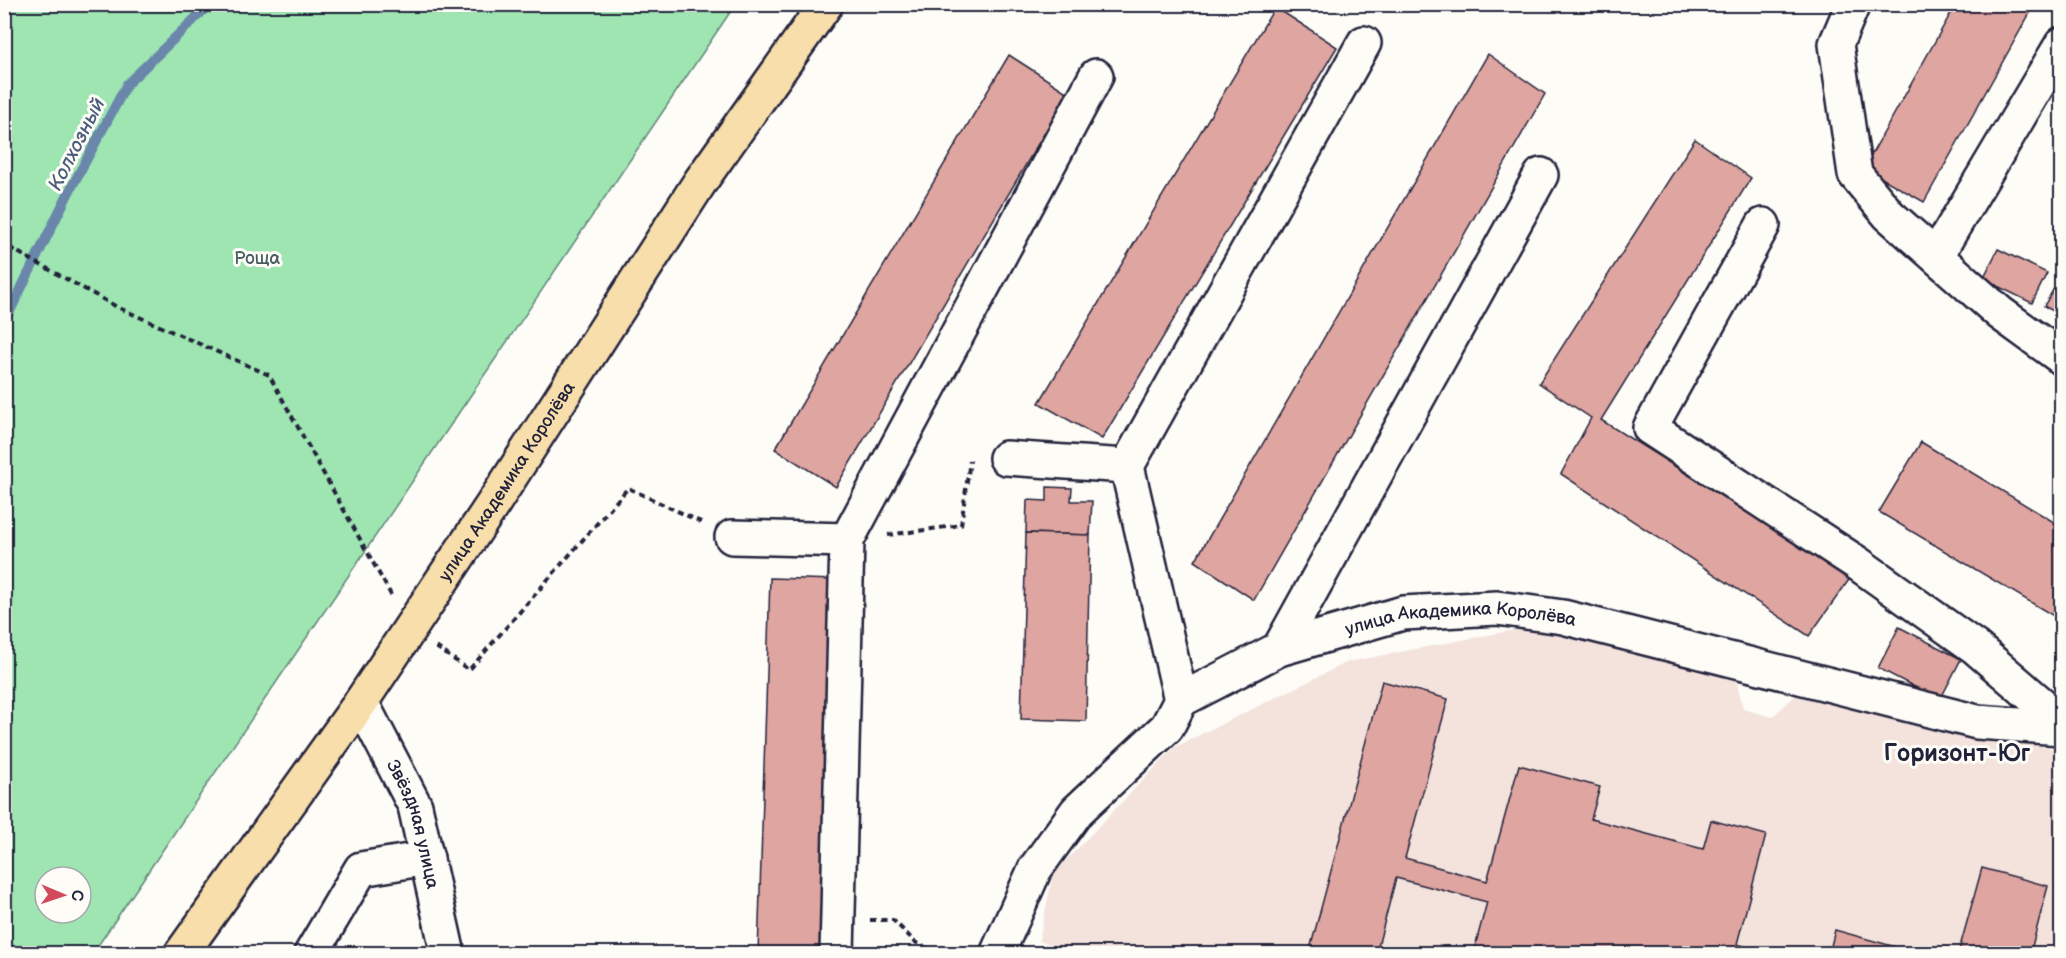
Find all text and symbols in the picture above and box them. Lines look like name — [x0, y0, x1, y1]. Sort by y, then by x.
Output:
water label: Колхозный — [43, 94, 111, 195]
park label: Роща — [234, 248, 280, 269]
street label: улица Академика Королёва — [434, 378, 580, 585]
street label: улица Академика Королёва — [1343, 598, 1579, 640]
district label: Горизонт-Юг — [1884, 739, 2031, 768]
street label: Звёздная улица — [382, 756, 443, 891]
north arrow — [33, 865, 93, 925]
text: С — [67, 890, 86, 901]

